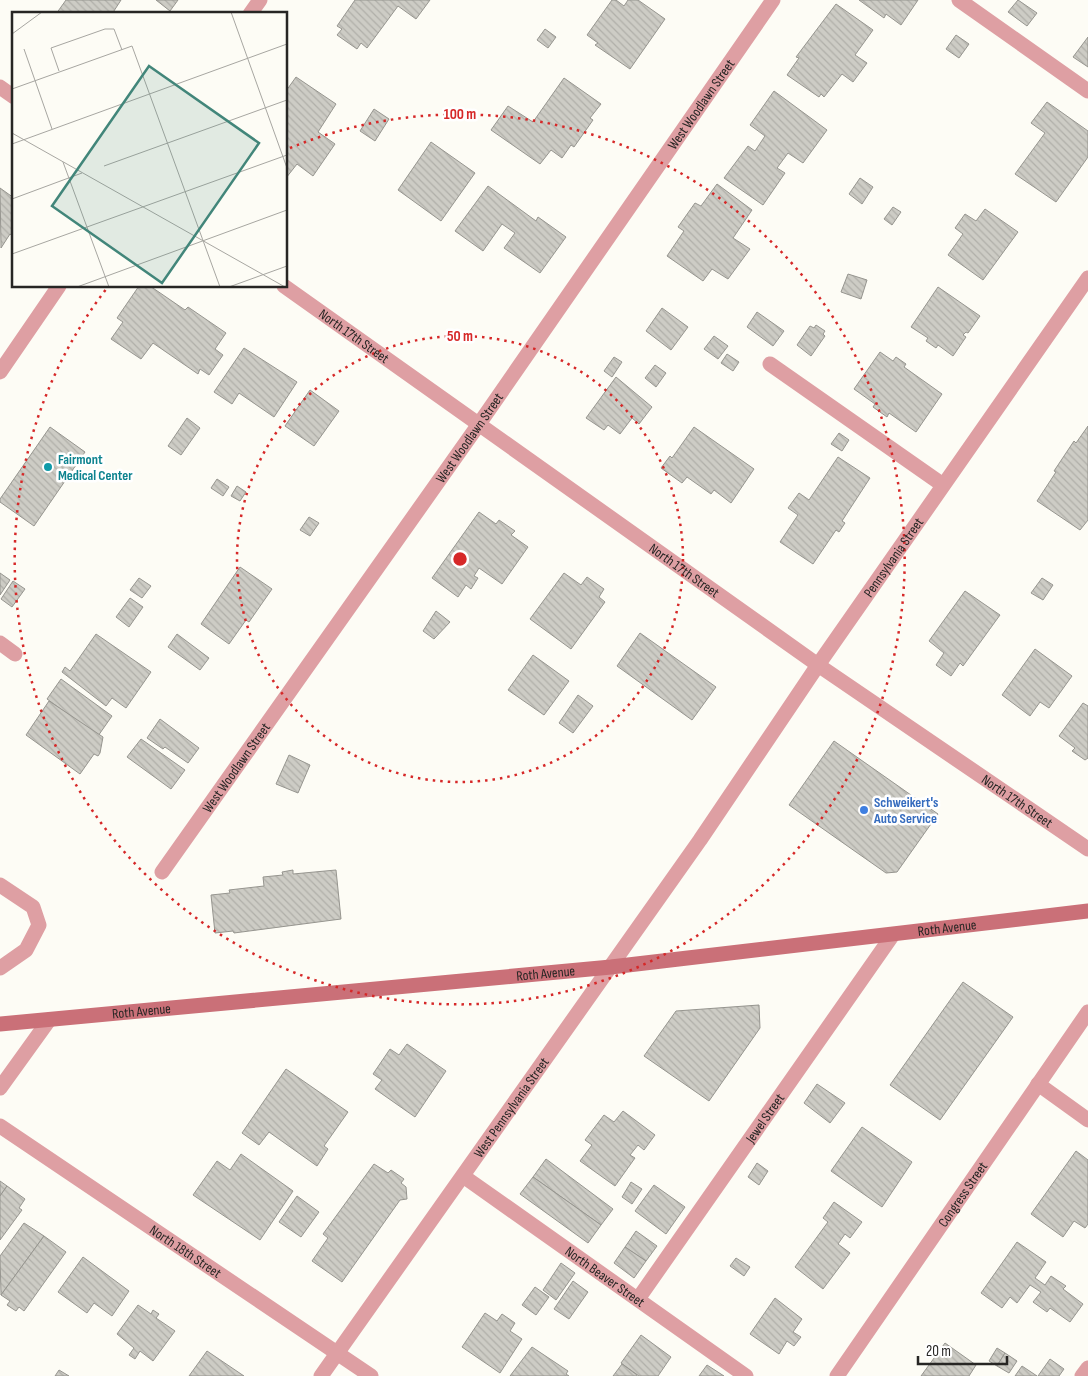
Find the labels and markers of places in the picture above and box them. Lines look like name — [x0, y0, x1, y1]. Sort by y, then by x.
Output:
place label: Fairmont Medical Center — [58, 451, 133, 484]
marker: Fairmont Medical Center — [42, 461, 54, 473]
centre of rings — [451, 550, 469, 568]
place label: Schweikert's Auto Service — [873, 794, 938, 827]
marker: Schweikert's Auto Service — [858, 804, 870, 816]

